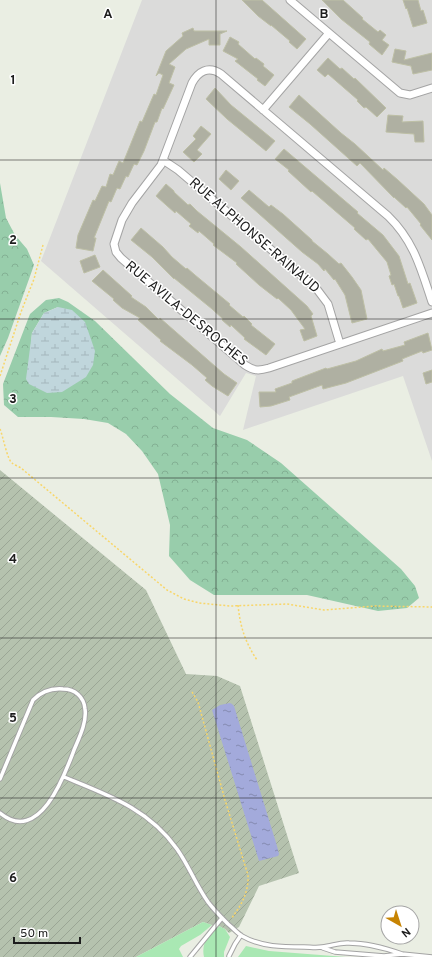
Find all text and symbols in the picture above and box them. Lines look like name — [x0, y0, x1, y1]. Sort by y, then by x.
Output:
text: A — [103, 7, 113, 23]
text: B — [320, 7, 329, 23]
text: 1 — [10, 73, 16, 89]
street label: RUE ALPHONSE-RAINAUD — [185, 175, 323, 297]
text: 2 — [9, 233, 17, 249]
street label: RUE AVILA-DESROCHES — [121, 258, 251, 370]
text: 3 — [9, 392, 17, 408]
text: 4 — [9, 552, 17, 568]
text: 5 — [9, 711, 17, 727]
text: 6 — [9, 871, 17, 887]
north arrow — [380, 905, 420, 945]
scale bar — [14, 919, 80, 945]
text: N — [398, 924, 413, 940]
text: 50 m — [20, 926, 48, 942]

